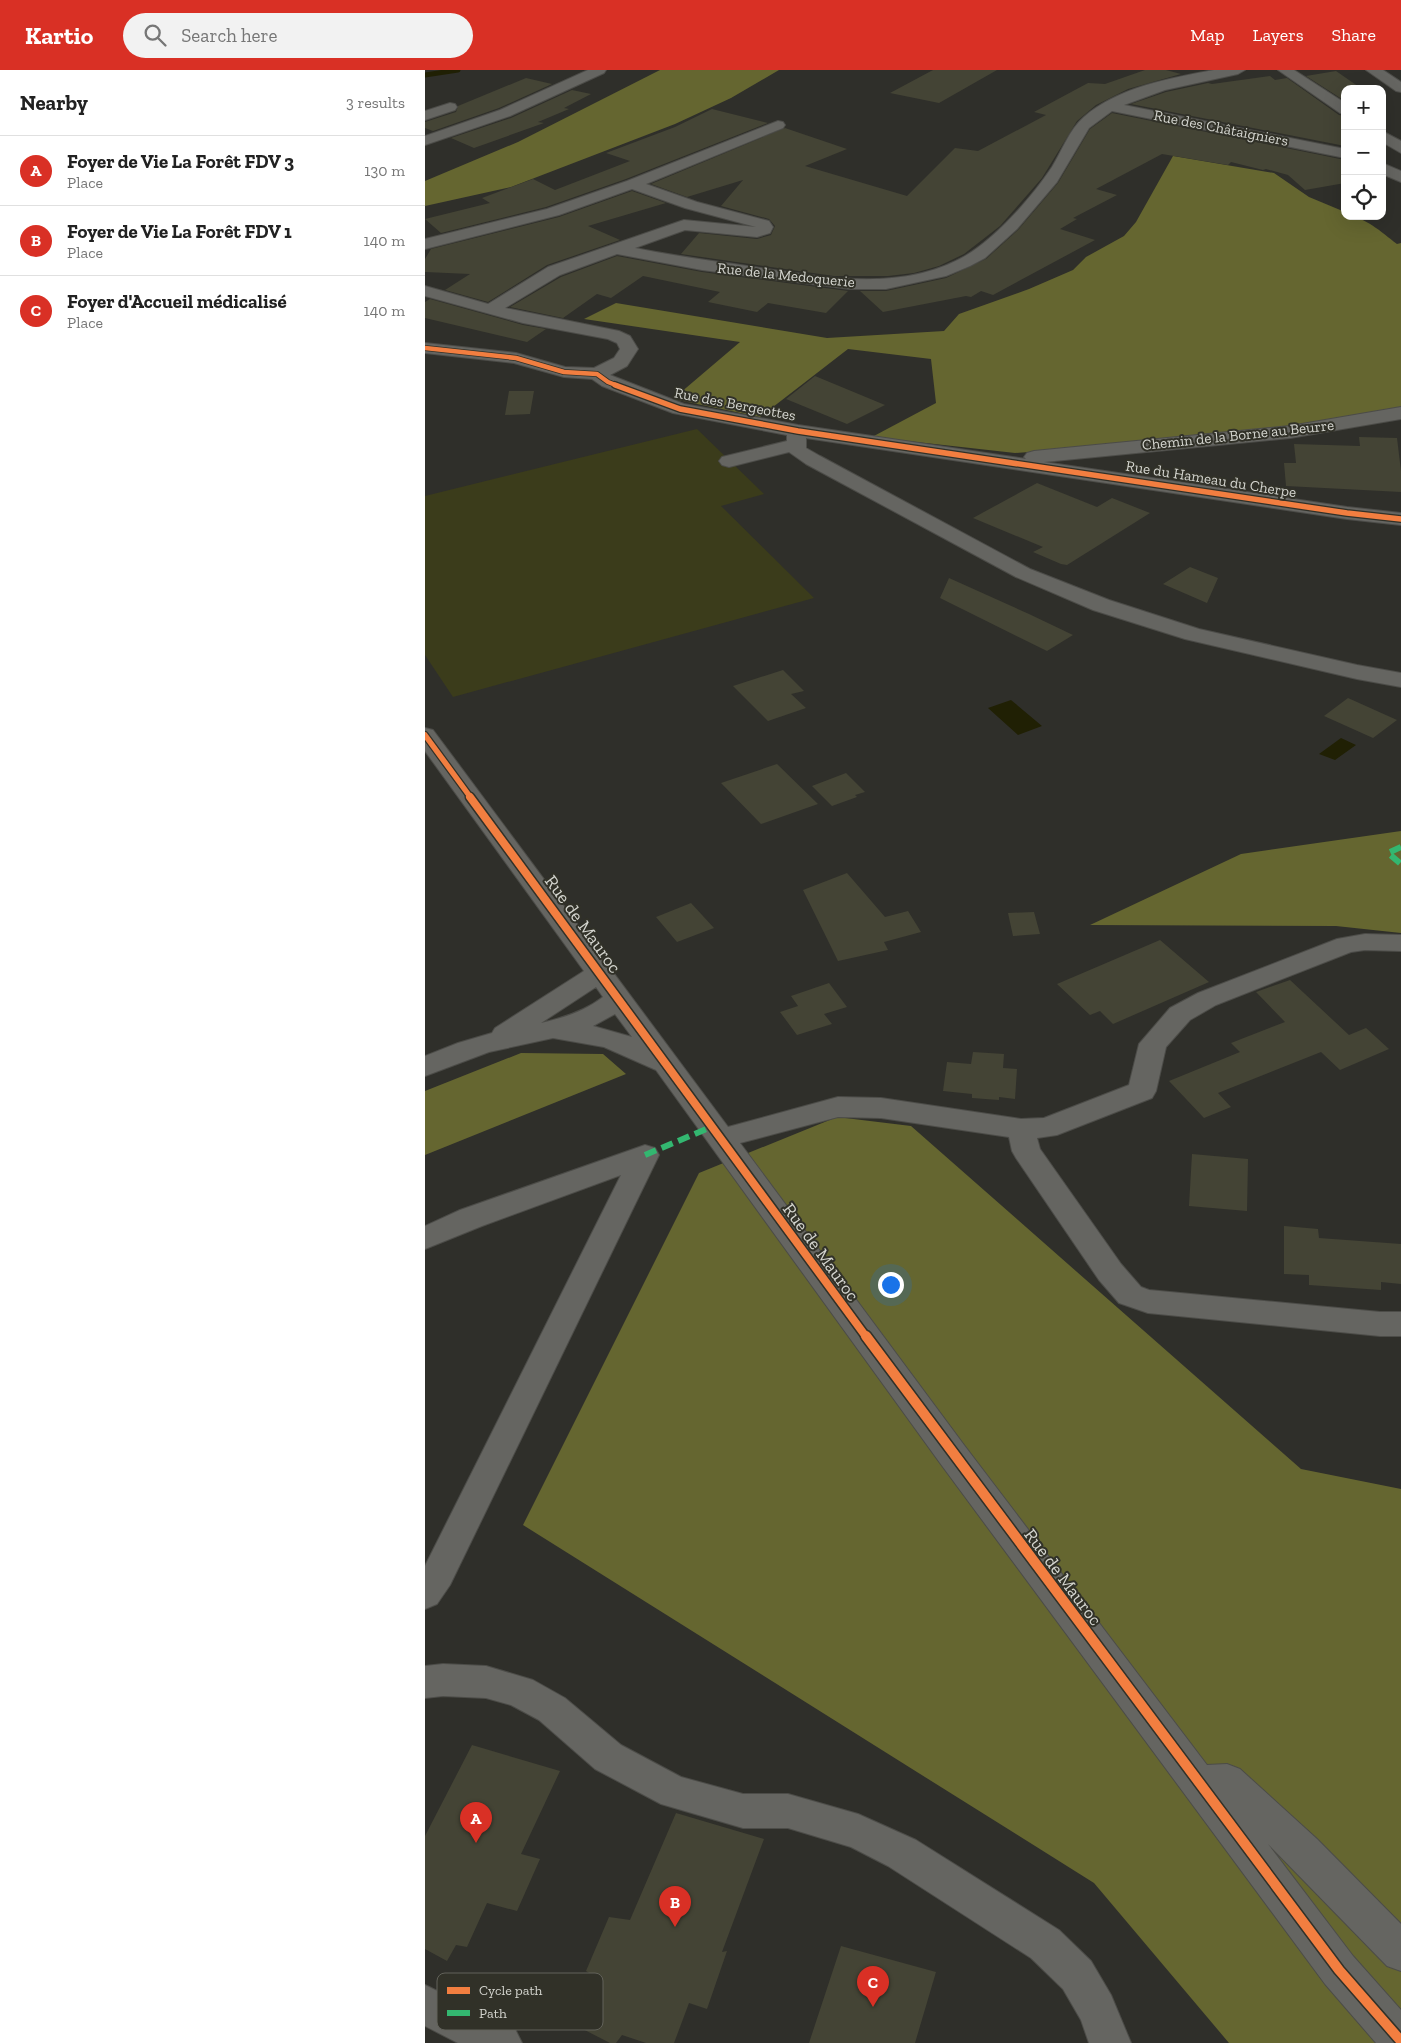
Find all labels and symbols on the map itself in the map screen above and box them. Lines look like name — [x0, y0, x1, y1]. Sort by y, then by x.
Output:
street label: Rue des Châtaigniers — [1152, 106, 1290, 150]
street label: Rue de la Medoquerie — [716, 259, 856, 291]
street label: Rue des Bergeottes — [673, 383, 797, 425]
street label: Chemin de la Borne au Beurre — [1141, 416, 1335, 454]
street label: Rue du Hameau du Cherpe — [1124, 457, 1298, 501]
street label: Rue de Mauroc — [540, 871, 626, 977]
street label: Rue de Mauroc — [778, 1199, 864, 1305]
your location — [878, 1272, 904, 1298]
street label: Rue de Mauroc — [1019, 1524, 1107, 1630]
pin: A — [460, 1802, 492, 1843]
pin: B — [659, 1886, 691, 1927]
pin: C — [857, 1966, 889, 2007]
legend — [437, 1973, 603, 2030]
text: Cycle path — [479, 1982, 543, 1999]
text: Path — [479, 2005, 507, 2022]

